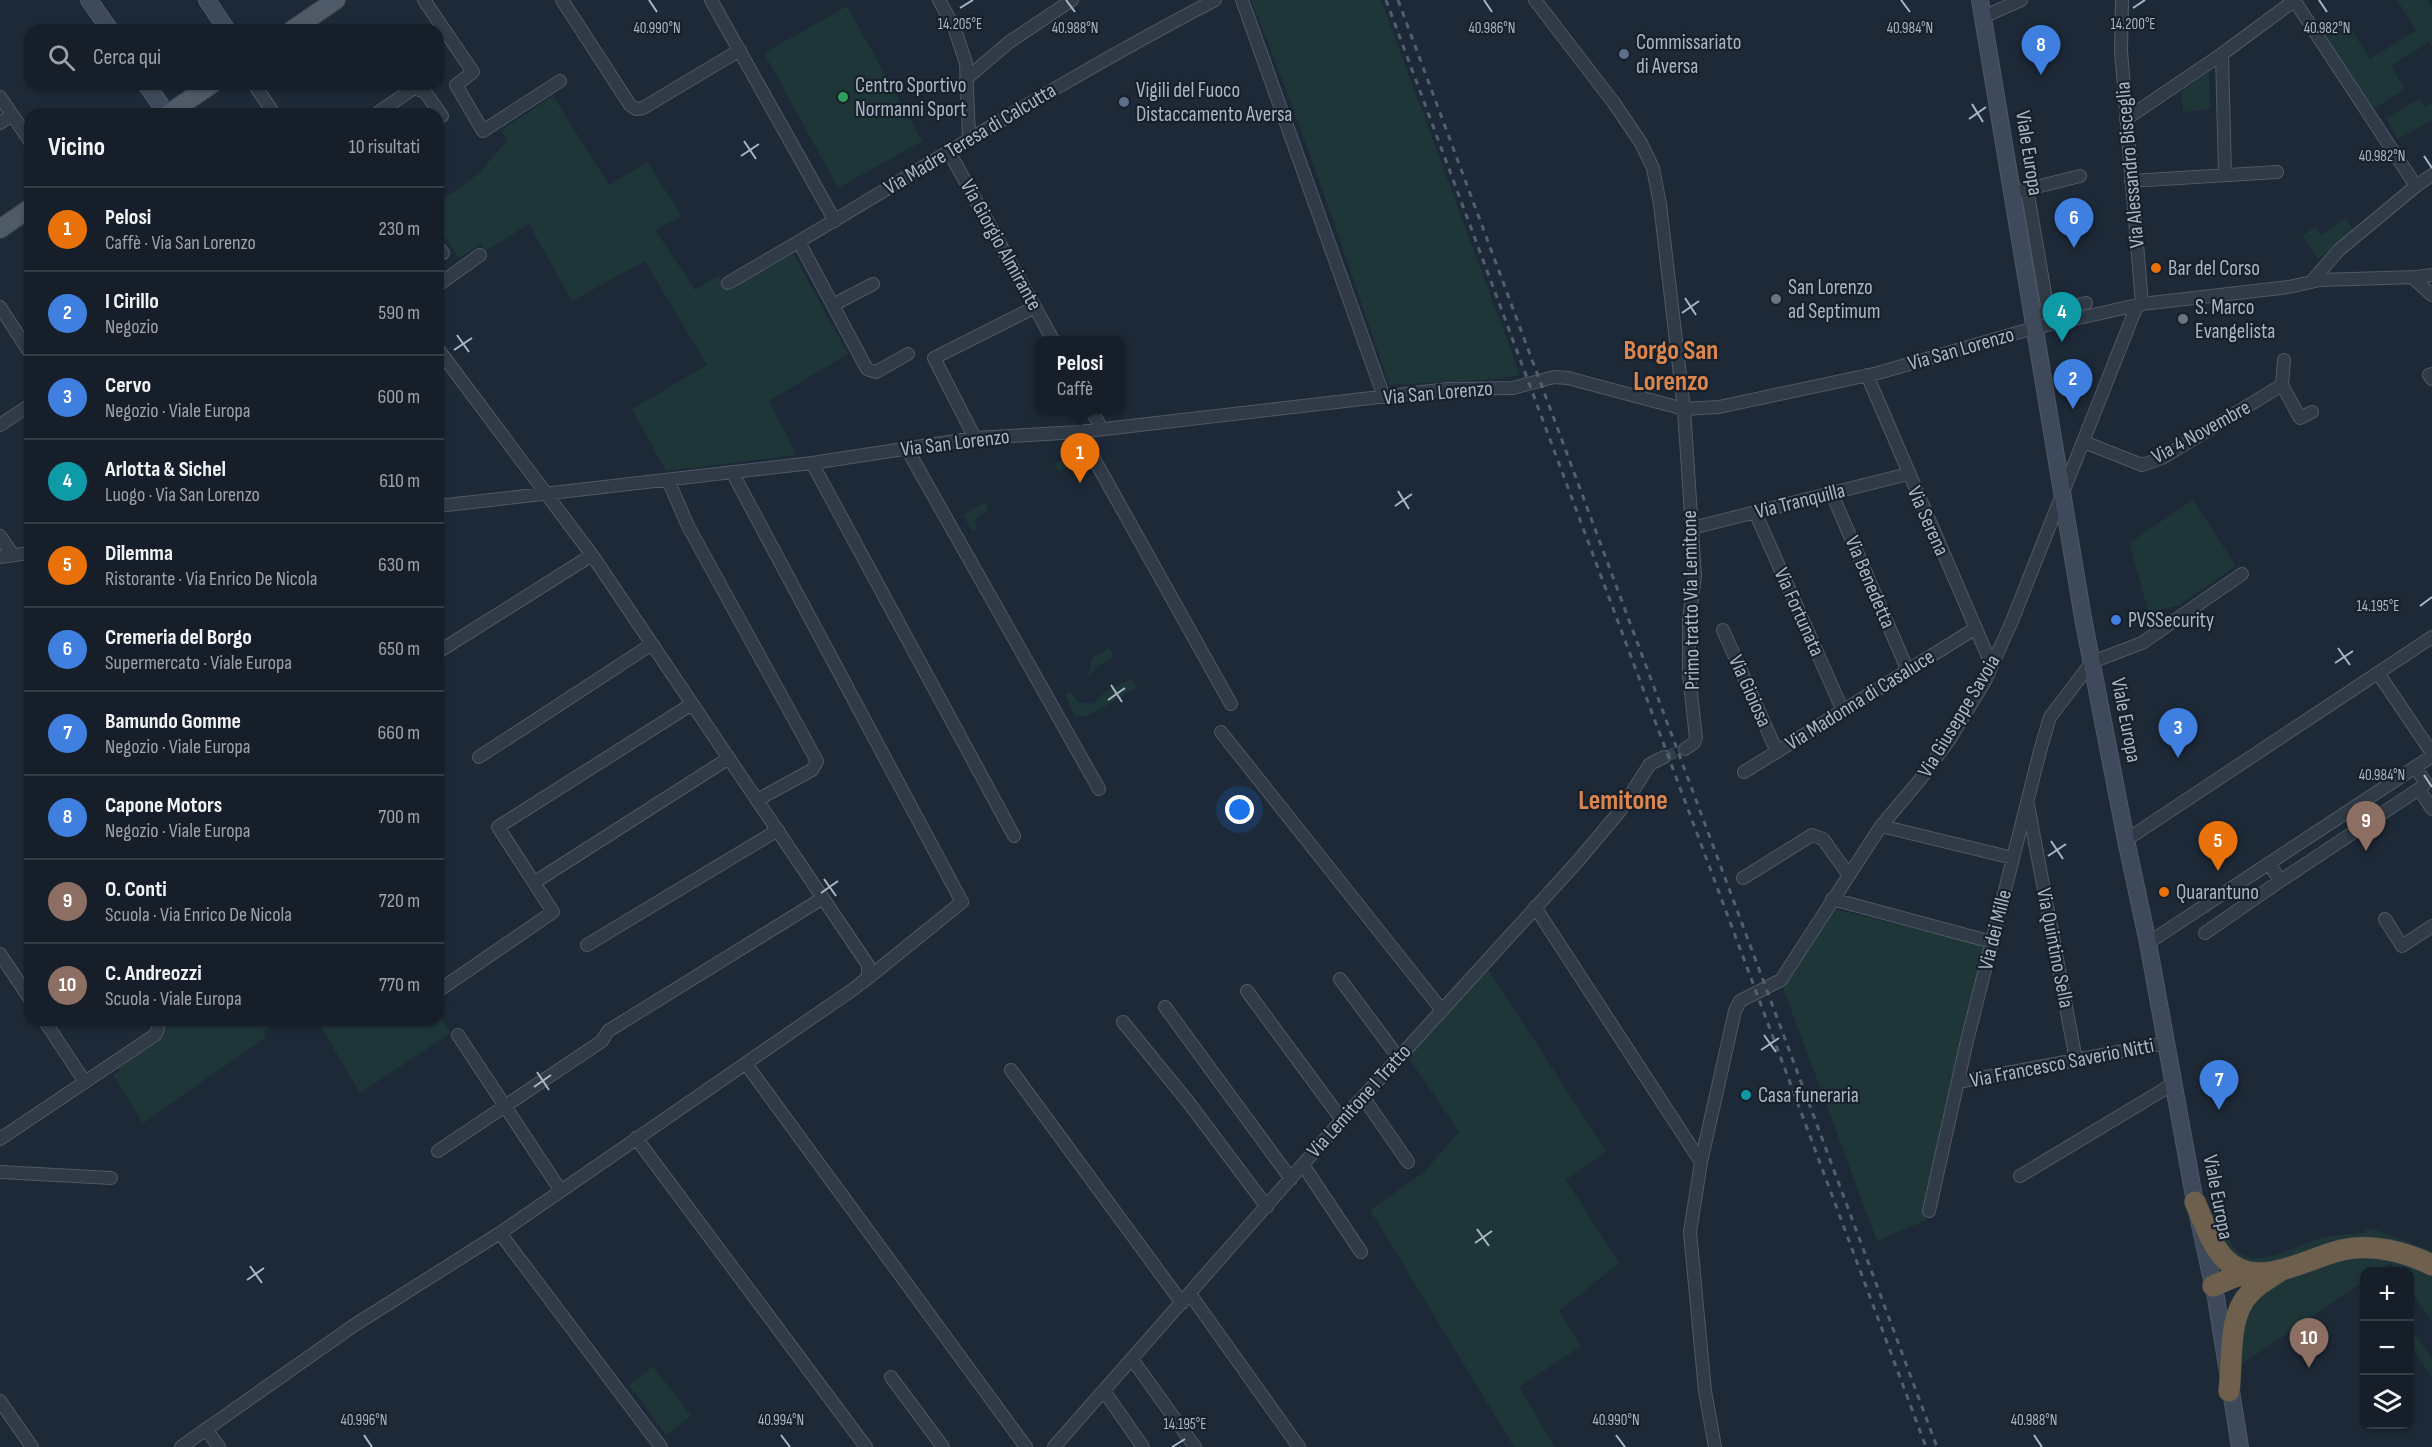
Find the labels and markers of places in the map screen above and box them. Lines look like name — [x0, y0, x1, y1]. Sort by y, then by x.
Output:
pin: 8 — [2022, 26, 2060, 75]
place label: Commissariato di Aversa — [1636, 30, 1741, 79]
marker: Commissariato di Aversa — [1617, 47, 1631, 61]
place label: Centro Sportivo Normanni Sport — [855, 73, 966, 122]
place label: Vigili del Fuoco Distaccamento Aversa — [1136, 78, 1292, 127]
marker: Centro Sportivo Normanni Sport — [836, 90, 850, 104]
marker: Vigili del Fuoco Distaccamento Aversa — [1117, 95, 1131, 109]
pin: 6 — [2054, 198, 2094, 248]
place label: Bar del Corso — [2168, 256, 2260, 281]
marker: Bar del Corso — [2149, 261, 2163, 275]
place label: San Lorenzo ad Septimum — [1788, 275, 1880, 324]
marker: San Lorenzo ad Septimum — [1769, 292, 1783, 306]
pin: 4 — [2042, 292, 2082, 342]
place label: S. Marco Evangelista — [2195, 295, 2275, 344]
marker: S. Marco Evangelista — [2176, 312, 2190, 326]
pin: 2 — [2054, 360, 2092, 409]
pin: 1 — [1060, 434, 1100, 483]
place label: PVSSecurity — [2128, 608, 2214, 633]
marker: PVSSecurity — [2109, 613, 2123, 627]
pin: 3 — [2158, 708, 2198, 758]
pin: 9 — [2346, 802, 2386, 851]
pin: 5 — [2198, 822, 2238, 871]
place label: Quarantuno — [2176, 880, 2259, 905]
marker: Quarantuno — [2157, 885, 2171, 899]
pin: 7 — [2200, 1060, 2238, 1110]
place label: Casa funeraria — [1758, 1083, 1859, 1108]
marker: Casa funeraria — [1739, 1088, 1753, 1102]
pin: 10 — [2290, 1318, 2328, 1368]

